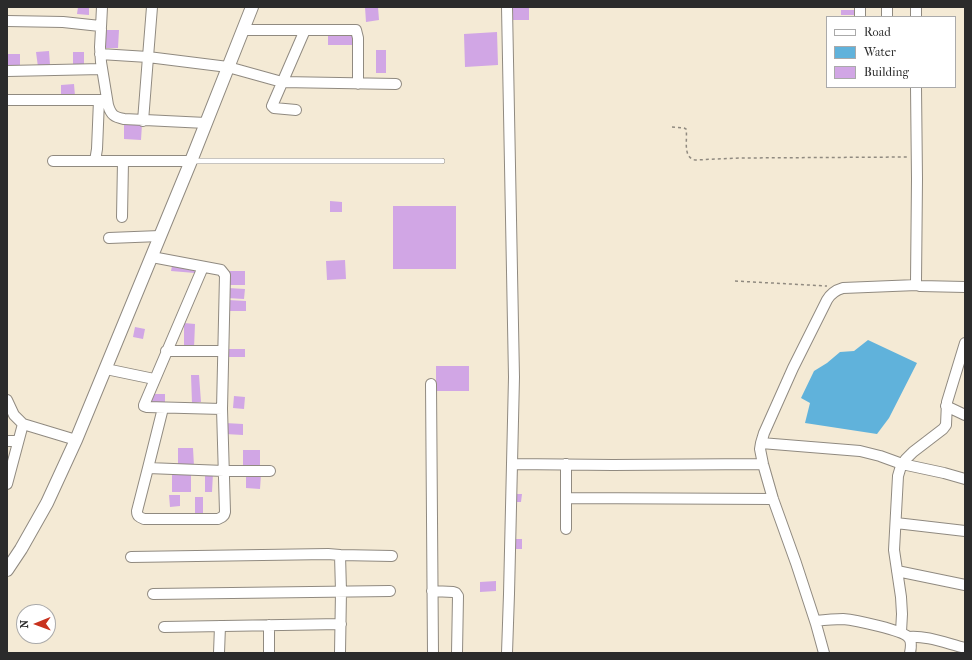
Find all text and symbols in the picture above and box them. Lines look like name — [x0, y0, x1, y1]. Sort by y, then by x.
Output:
legend — [826, 16, 956, 88]
text: Road — [864, 25, 891, 39]
text: Water — [864, 45, 896, 59]
text: Building — [864, 65, 909, 79]
north arrow — [16, 604, 56, 644]
text: N — [18, 620, 31, 629]

